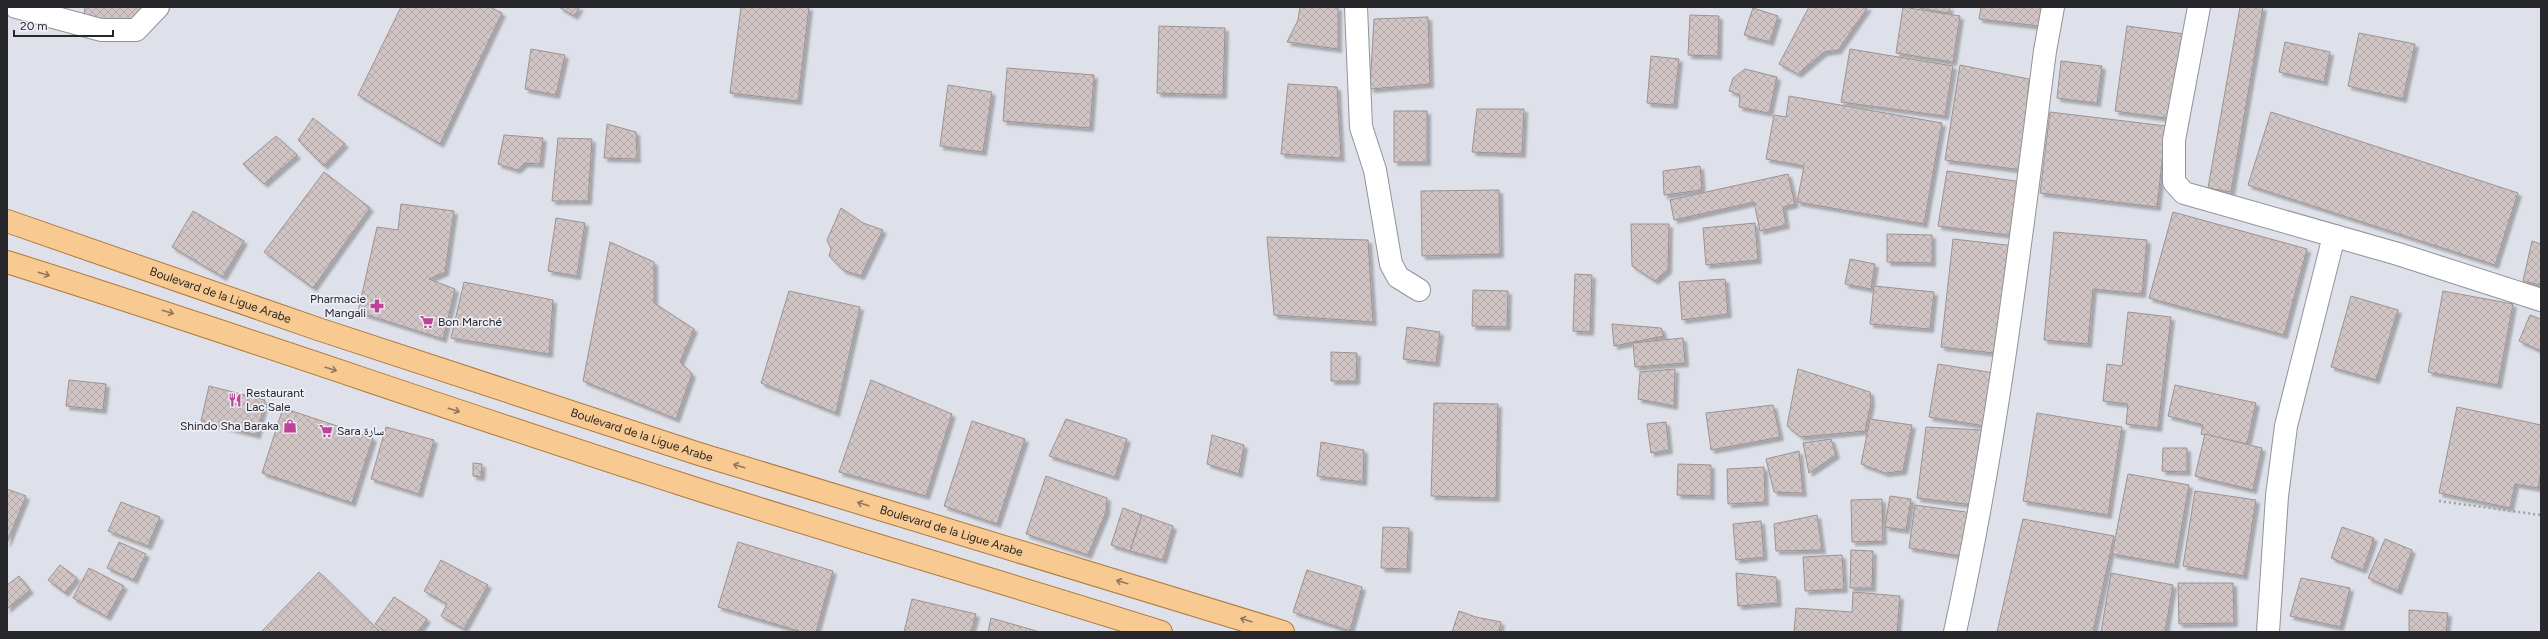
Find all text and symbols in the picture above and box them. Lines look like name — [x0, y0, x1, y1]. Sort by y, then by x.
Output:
scale bar — [14, 12, 113, 38]
text: 20 m — [20, 19, 48, 33]
street label: Boulevard de la Ligue Arabe — [148, 264, 294, 326]
one-way arrow — [38, 270, 50, 278]
place label: Pharmacie Mangali — [310, 292, 366, 320]
pharmacy icon: Pharmacie Mangali — [369, 298, 385, 314]
one-way arrow — [162, 309, 175, 316]
supermarket icon: Bon Marché — [419, 314, 435, 330]
place label: Bon Marché — [438, 315, 502, 329]
one-way arrow — [324, 366, 337, 373]
place label: Restaurant Lac Sale — [246, 386, 305, 414]
restaurant icon: Restaurant Lac Sale — [227, 392, 243, 408]
street label: Boulevard de la Ligue Arabe — [569, 405, 715, 465]
one-way arrow — [448, 406, 460, 414]
shop icon: Shindo Sha Baraka — [282, 418, 298, 434]
place label: Shindo Sha Baraka — [180, 419, 279, 433]
supermarket icon: Sara سارة — [318, 423, 334, 439]
place label: Sara سارة — [337, 424, 384, 438]
one-way arrow — [732, 462, 745, 469]
one-way arrow — [857, 500, 870, 507]
street label: Boulevard de la Ligue Arabe — [878, 502, 1025, 559]
one-way arrow — [1116, 578, 1128, 586]
one-way arrow — [1240, 616, 1252, 624]

